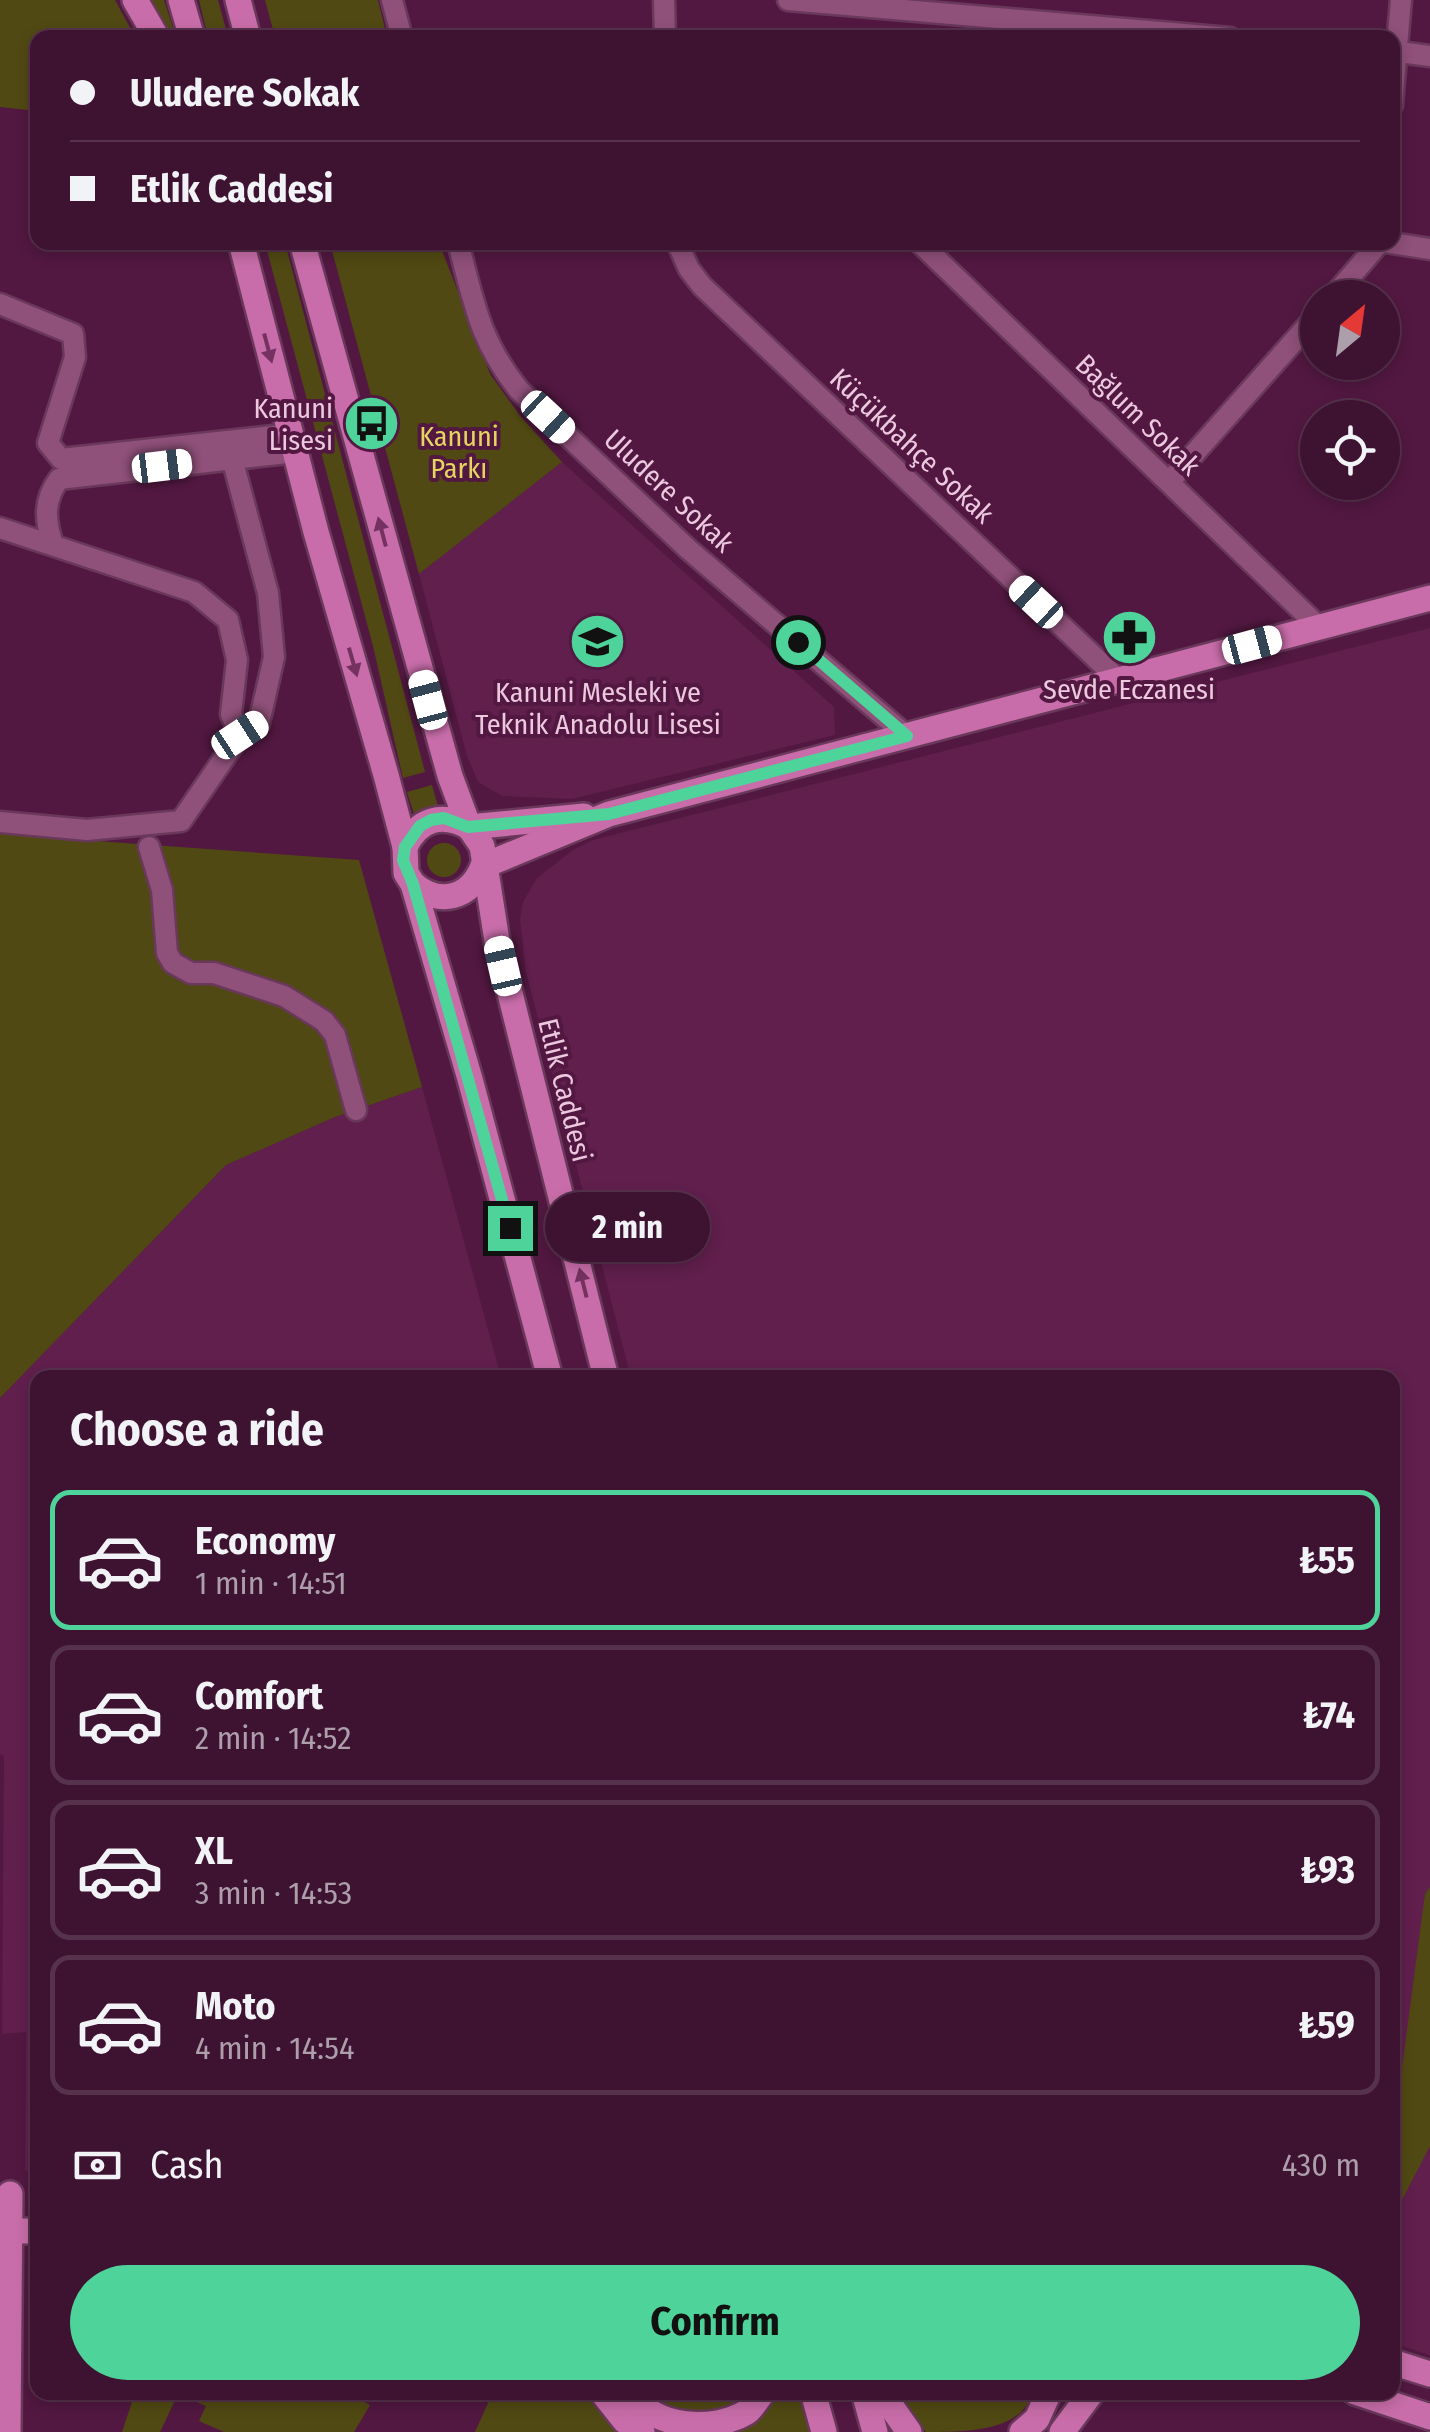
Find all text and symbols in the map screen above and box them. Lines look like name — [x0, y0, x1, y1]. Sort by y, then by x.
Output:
text: Uludere Sokak — [130, 70, 359, 116]
text: Etlik Caddesi — [130, 166, 333, 212]
north arrow — [1300, 280, 1400, 380]
map controls — [1300, 280, 1400, 500]
one-way arrow — [261, 333, 277, 364]
street label: Bağlum Sokak — [1069, 348, 1208, 483]
street label: Küçükbahçe Sokak — [823, 362, 1001, 531]
car — [516, 386, 580, 448]
place label: Kanuni Lisesi — [253, 392, 333, 457]
bus stop icon: Kanuni Lisesi — [342, 394, 402, 454]
button: locate — [1300, 400, 1400, 500]
park label: Kanuni Parkı — [419, 420, 499, 485]
street label: Uludere Sokak — [597, 423, 741, 560]
car — [130, 447, 194, 485]
one-way arrow — [374, 516, 389, 547]
car — [1004, 571, 1068, 633]
pharmacy icon: Sevde Eczanesi — [1099, 608, 1159, 668]
school or university icon: Kanuni Mesleki ve Teknik Anadolu Lisesi — [568, 611, 628, 671]
route start — [776, 620, 821, 665]
car — [1219, 623, 1285, 667]
one-way arrow — [346, 647, 361, 678]
car — [406, 667, 450, 733]
place label: Sevde Eczanesi — [1043, 673, 1215, 706]
place label: Kanuni Mesleki ve Teknik Anadolu Lisesi — [475, 676, 721, 741]
car — [207, 706, 273, 764]
car — [482, 933, 524, 999]
street label: Etlik Caddesi — [531, 1015, 599, 1165]
callout: 2 min — [545, 1193, 710, 1263]
route end — [488, 1206, 533, 1251]
text: 2 min — [592, 1208, 663, 1246]
one-way arrow — [575, 1267, 590, 1298]
text: Choose a ride — [70, 1403, 324, 1457]
icon: car — [75, 1515, 165, 1605]
text: Economy — [195, 1518, 335, 1564]
text: ₺55 — [1299, 1537, 1355, 1583]
text: 1 min · 14:51 — [195, 1564, 347, 1602]
icon: car — [75, 1670, 165, 1760]
text: Comfort — [195, 1673, 323, 1719]
text: ₺74 — [1302, 1692, 1355, 1738]
text: 2 min · 14:52 — [195, 1719, 351, 1757]
icon: car — [75, 1825, 165, 1915]
text: XL — [195, 1828, 233, 1874]
text: ₺93 — [1300, 1847, 1355, 1893]
text: 3 min · 14:53 — [195, 1874, 352, 1912]
icon: car — [75, 1980, 165, 2070]
text: Moto — [195, 1983, 276, 2029]
text: ₺59 — [1298, 2002, 1355, 2048]
text: 4 min · 14:54 — [195, 2029, 354, 2067]
icon: cash — [70, 2138, 125, 2193]
text: Cash — [150, 2142, 224, 2188]
text: 430 m — [1282, 2146, 1360, 2184]
button: Confirm — [70, 2265, 1360, 2380]

